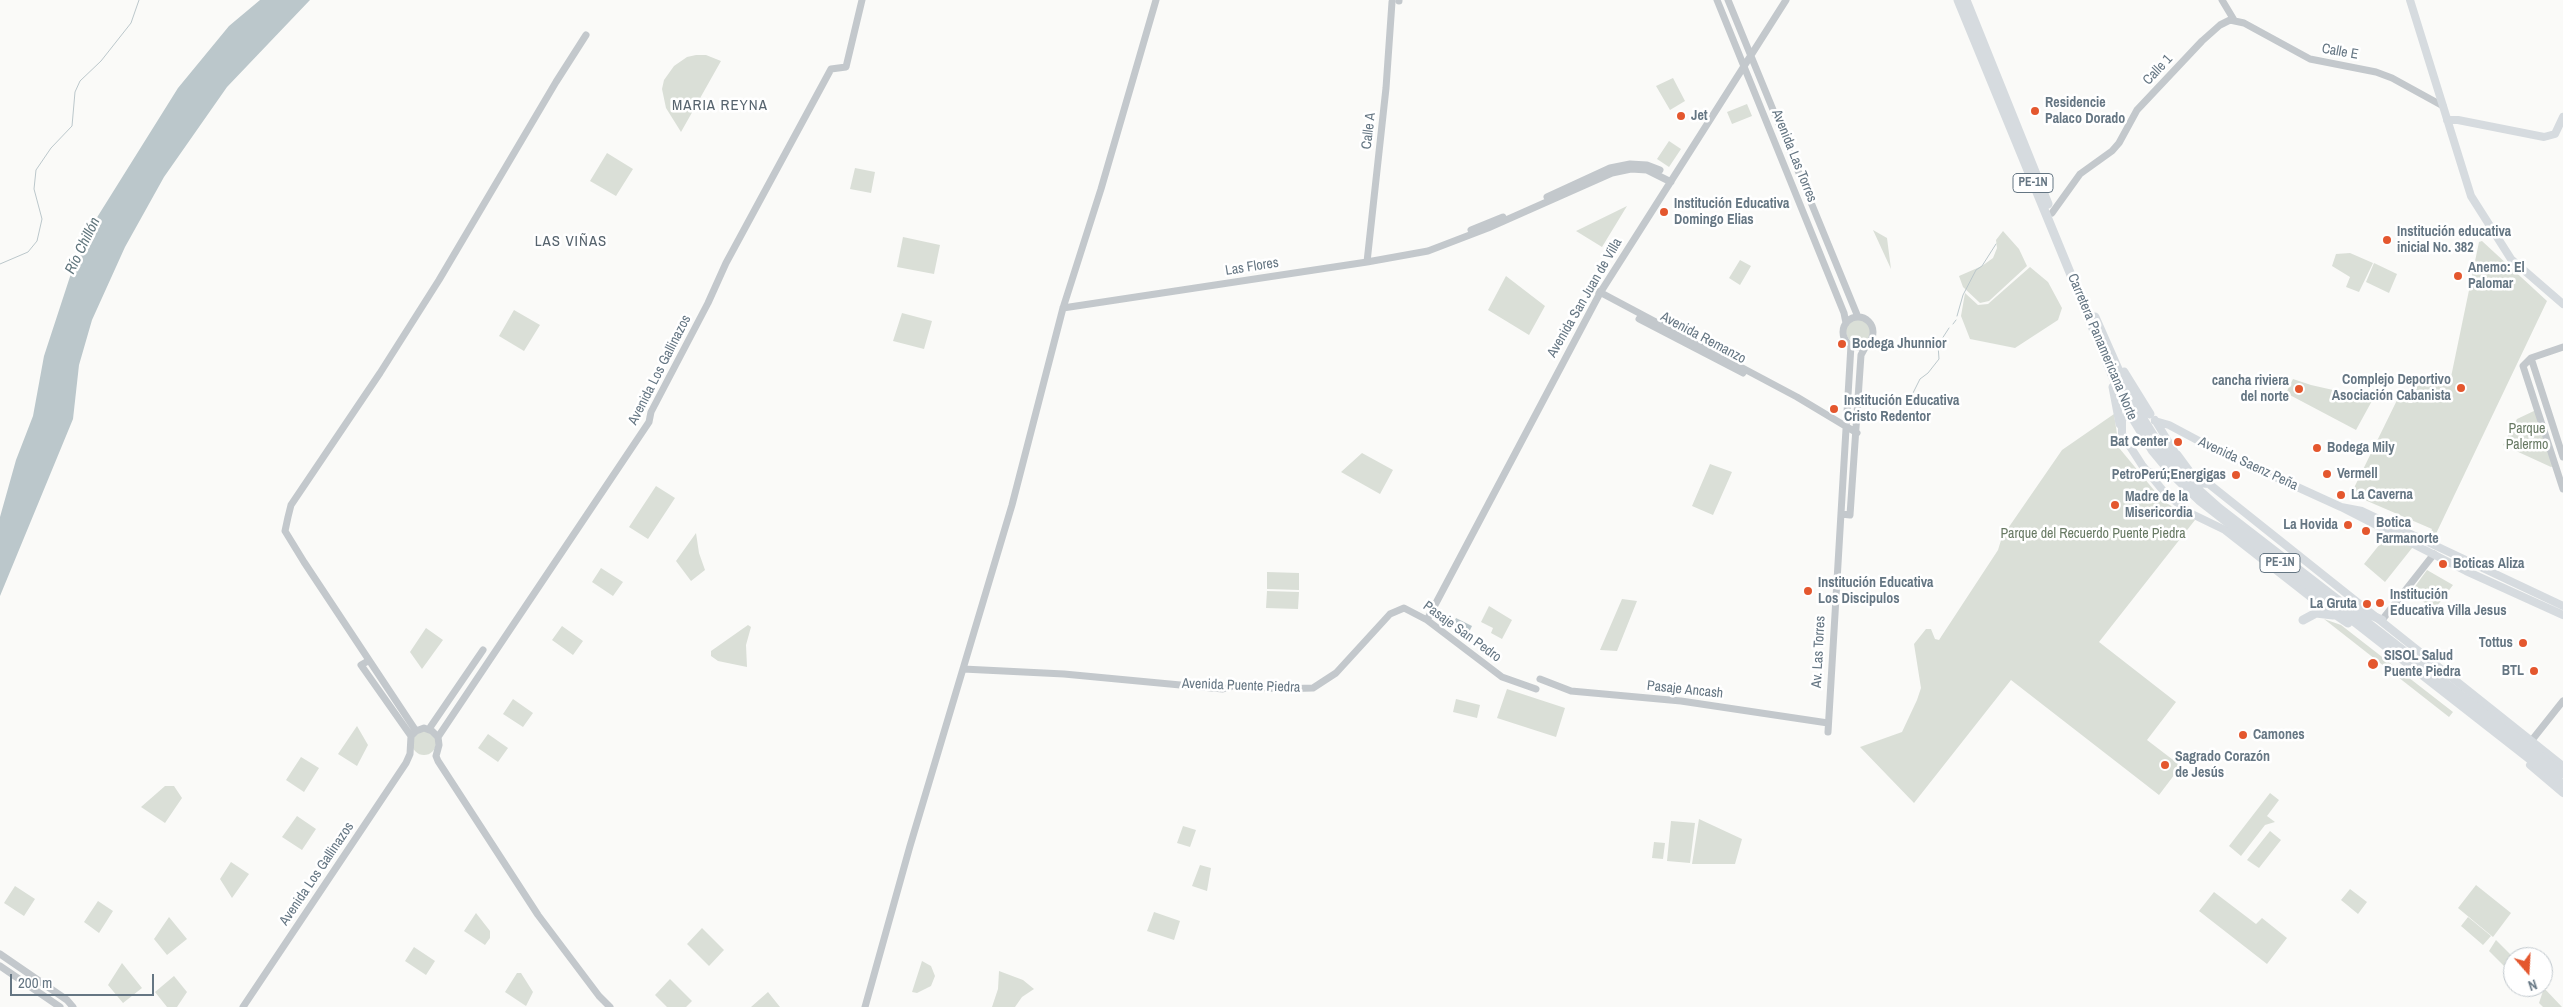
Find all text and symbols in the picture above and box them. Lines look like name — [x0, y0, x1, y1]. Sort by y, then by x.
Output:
street label: Calle E — [2320, 41, 2360, 63]
street label: Calle 1 — [2140, 51, 2176, 89]
place label: Residencie Palaco Dorado — [2045, 95, 2125, 128]
district label: MARIA REYNA — [671, 97, 769, 115]
marker: Residencie Palaco Dorado — [2029, 105, 2041, 117]
street label: Avenida Las Torres — [1768, 107, 1820, 205]
place label: Jet — [1691, 108, 1708, 124]
marker: Jet — [1675, 110, 1687, 122]
street label: Calle A — [1358, 112, 1380, 150]
road number: PE-1N — [2013, 174, 2053, 192]
place label: Institución Educativa Domingo Elias — [1674, 196, 1789, 228]
marker: Institución Educativa Domingo Elias — [1658, 206, 1670, 218]
water label: Río Chillón — [62, 215, 104, 277]
place label: Institución educativa inicial No. 382 — [2397, 224, 2511, 256]
district label: LAS VIÑAS — [534, 233, 608, 251]
marker: Institución educativa inicial No. 382 — [2381, 234, 2393, 246]
street label: Avenida San Juan de Villa — [1544, 235, 1626, 361]
street label: Las Flores — [1224, 255, 1280, 279]
place label: Anemo: El Palomar — [2468, 260, 2525, 292]
marker: Anemo: El Palomar — [2452, 270, 2464, 282]
street label: Carretera Panamericana Norte — [2063, 271, 2141, 423]
street label: Avenida Remanzo — [1657, 308, 1749, 368]
street label: Avenida Los Gallinazos — [625, 312, 695, 428]
place label: Bodega Jhunnior — [1852, 336, 1946, 352]
marker: Bodega Jhunnior — [1836, 338, 1848, 350]
place label: Complejo Deportivo Asociación Cabanista — [2332, 372, 2451, 404]
place label: cancha riviera del norte — [2212, 373, 2289, 406]
marker: Complejo Deportivo Asociación Cabanista — [2455, 382, 2467, 394]
marker: cancha riviera del norte — [2293, 383, 2305, 395]
place label: Institución Educativa Cristo Redentor — [1844, 393, 1959, 426]
marker: Institución Educativa Cristo Redentor — [1828, 403, 1840, 415]
park label: Parque Palermo — [2506, 421, 2548, 454]
place label: Bat Center — [2110, 434, 2168, 450]
street label: Avenida Saenz Peña — [2196, 434, 2300, 494]
marker: Bat Center — [2172, 436, 2184, 448]
place label: Bodega Mily — [2327, 440, 2395, 456]
marker: Bodega Mily — [2311, 442, 2323, 454]
place label: Vermell — [2337, 466, 2378, 482]
place label: PetroPerú;Energigas — [2112, 467, 2226, 483]
marker: Vermell — [2321, 468, 2333, 480]
marker: PetroPerú;Energigas — [2230, 469, 2242, 481]
place label: La Caverna — [2351, 487, 2413, 503]
place label: Madre de la Misericordia — [2125, 489, 2193, 522]
marker: La Caverna — [2335, 489, 2347, 501]
marker: Madre de la Misericordia — [2109, 499, 2121, 511]
place label: Botica Farmanorte — [2376, 515, 2439, 548]
place label: La Hovida — [2283, 517, 2338, 533]
marker: La Hovida — [2342, 519, 2354, 531]
marker: Botica Farmanorte — [2360, 525, 2372, 537]
park label: Parque del Recuerdo Puente Piedra — [2000, 526, 2186, 542]
road number: PE-1N — [2260, 554, 2300, 572]
place label: Boticas Aliza — [2453, 556, 2524, 572]
marker: Boticas Aliza — [2437, 558, 2449, 570]
place label: Institución Educativa Los Discipulos — [1818, 575, 1933, 608]
marker: Institución Educativa Los Discipulos — [1802, 585, 1814, 597]
place label: Institución Educativa Villa Jesus — [2390, 587, 2507, 620]
place label: La Gruta — [2310, 596, 2357, 612]
marker: Institución Educativa Villa Jesus — [2374, 597, 2386, 609]
street label: Pasaje San Pedro — [1420, 598, 1504, 666]
marker: La Gruta — [2361, 598, 2373, 610]
street label: Av. Las Torres — [1809, 615, 1829, 689]
place label: Tottus — [2479, 635, 2513, 651]
marker: Tottus — [2517, 637, 2529, 649]
place label: SISOL Salud Puente Piedra — [2384, 648, 2461, 680]
marker: SISOL Salud Puente Piedra — [2366, 657, 2380, 671]
place label: BTL — [2502, 663, 2524, 679]
marker: BTL — [2528, 665, 2540, 677]
street label: Avenida Puente Piedra — [1181, 676, 1301, 696]
street label: Pasaje Ancash — [1646, 678, 1724, 702]
place label: Camones — [2253, 727, 2305, 743]
marker: Camones — [2237, 729, 2249, 741]
place label: Sagrado Corazón de Jesús — [2175, 749, 2270, 782]
marker: Sagrado Corazón de Jesús — [2159, 759, 2171, 771]
street label: Avenida Los Gallinazos — [276, 819, 358, 929]
north arrow — [2503, 947, 2553, 997]
scale bar — [12, 964, 156, 996]
text: 200 m — [18, 972, 52, 993]
text: N — [2526, 975, 2539, 995]

